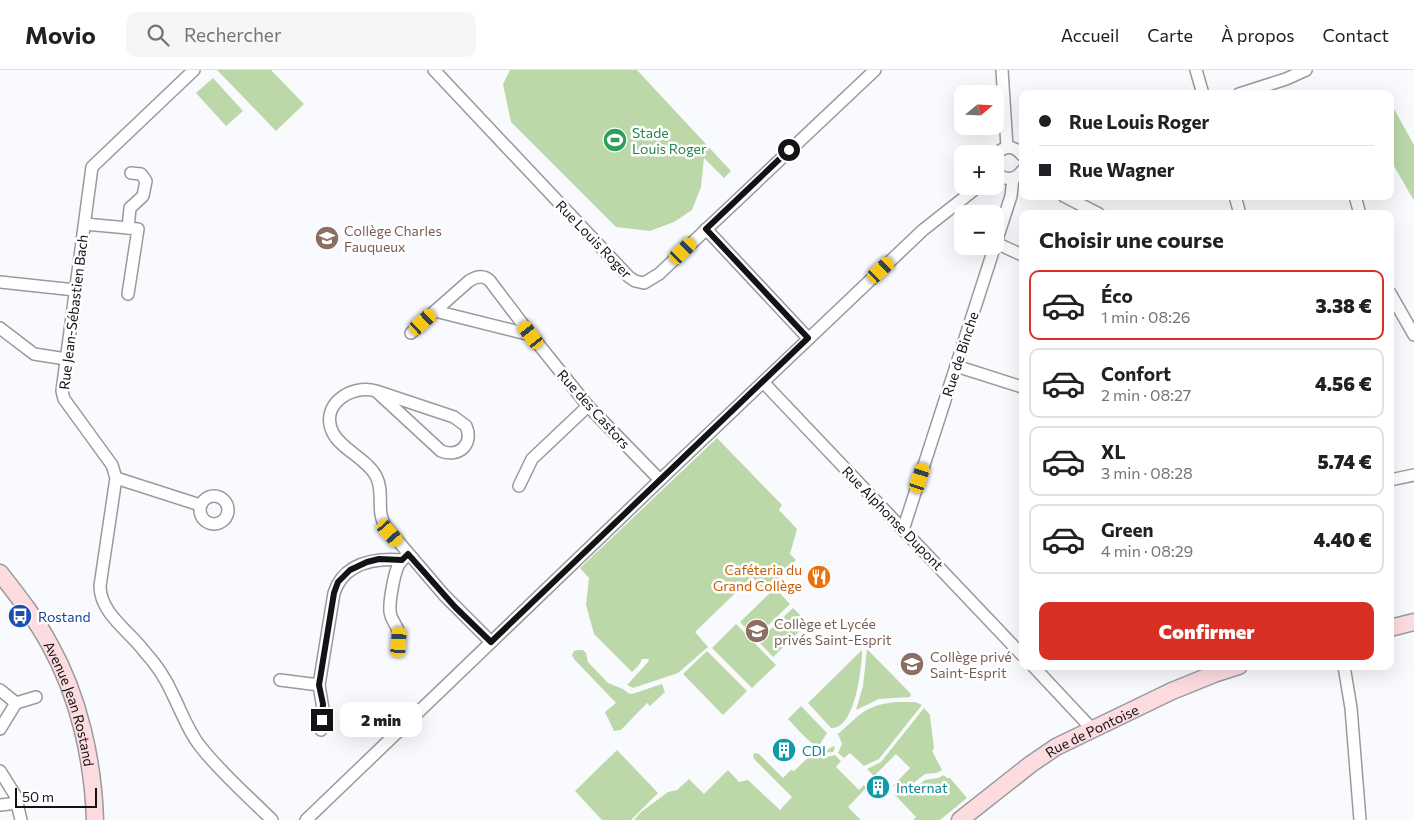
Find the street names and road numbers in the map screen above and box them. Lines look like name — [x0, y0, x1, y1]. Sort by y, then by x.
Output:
street label: Rue Louis Roger — [553, 196, 636, 282]
street label: Rue Jean-Sébastien Bach — [55, 233, 91, 391]
street label: Rue de Binche — [938, 309, 982, 399]
street label: Rue des Castors — [554, 366, 634, 452]
street label: Rue Alphonse Dupont — [839, 462, 947, 574]
street label: Avenue Jean Rostand — [41, 638, 98, 767]
street label: Rue de Pontoise — [1042, 700, 1141, 761]

